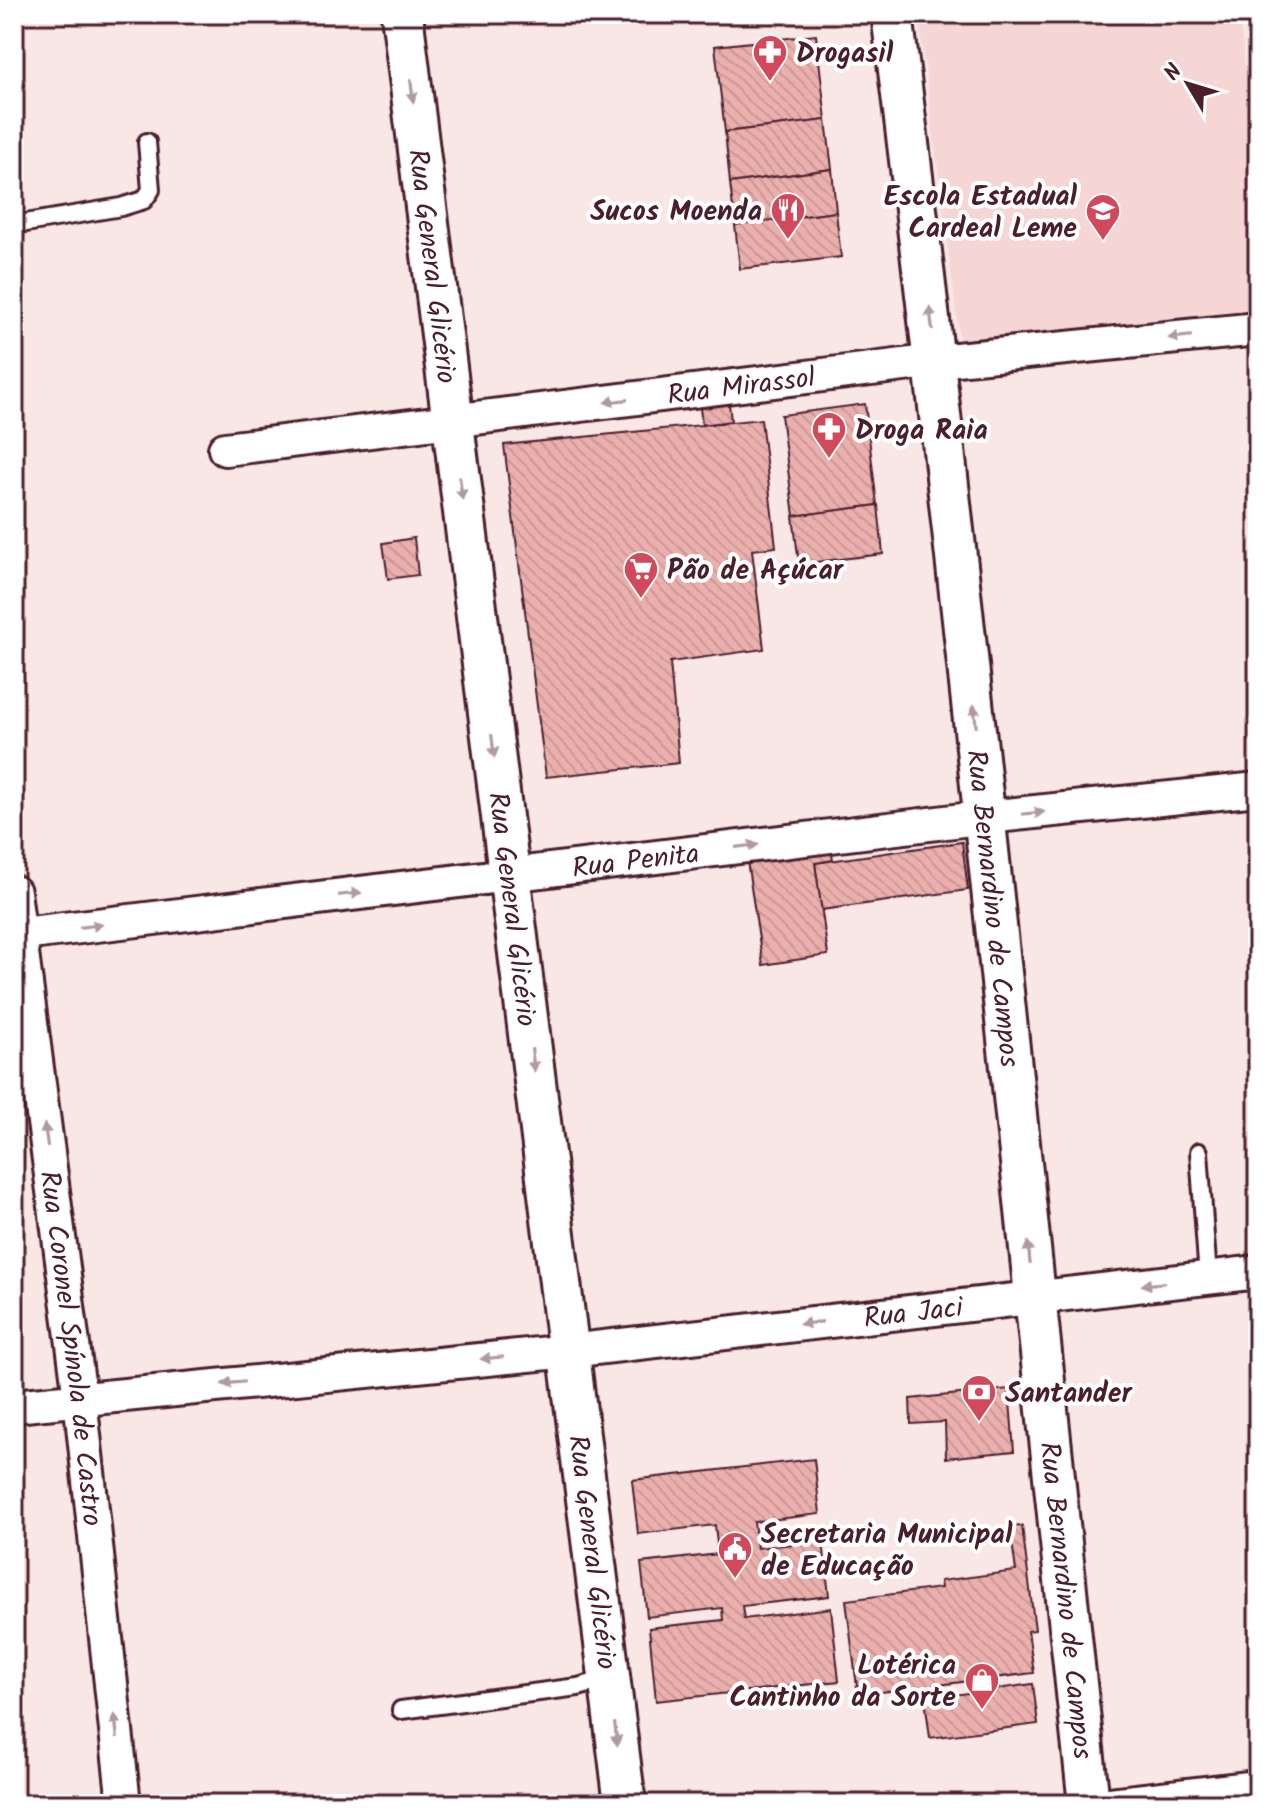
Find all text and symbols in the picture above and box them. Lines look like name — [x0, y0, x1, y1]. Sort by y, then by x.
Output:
place label: Drogasil — [796, 32, 894, 77]
pharmacy icon: Drogasil — [751, 33, 789, 83]
north arrow — [1148, 44, 1228, 124]
text: N — [1156, 57, 1192, 89]
one-way arrow — [406, 79, 419, 104]
street label: Rua General Glicério — [394, 146, 468, 386]
place label: Escola Estadual Cardeal Leme — [884, 175, 1078, 252]
place label: Sucos Moenda — [590, 190, 762, 235]
restaurant icon: Sucos Moenda — [769, 191, 807, 241]
school or university icon: Escola Estadual Cardeal Leme — [1084, 192, 1122, 242]
one-way arrow — [924, 306, 937, 331]
one-way arrow — [1167, 331, 1192, 344]
street label: Rua Mirassol — [665, 356, 818, 419]
one-way arrow — [603, 395, 628, 408]
place label: Droga Raia — [855, 409, 988, 454]
pharmacy icon: Droga Raia — [810, 410, 848, 460]
one-way arrow — [455, 476, 468, 501]
place label: Pão de Açúcar — [667, 549, 845, 594]
supermarket icon: Pão de Açúcar — [622, 550, 660, 600]
one-way arrow — [969, 703, 982, 728]
one-way arrow — [487, 734, 500, 759]
street label: Rua Bernardino de Campos — [952, 747, 1031, 1069]
street label: Rua General Glicério — [474, 789, 548, 1029]
one-way arrow — [1021, 806, 1046, 819]
street label: Rua Penita — [570, 832, 702, 892]
one-way arrow — [734, 840, 759, 853]
one-way arrow — [337, 888, 362, 901]
one-way arrow — [79, 919, 104, 932]
one-way arrow — [526, 1048, 539, 1073]
one-way arrow — [39, 1122, 52, 1147]
street label: Rua Coronel Spínola de Castro — [26, 1168, 114, 1528]
one-way arrow — [1023, 1240, 1036, 1265]
one-way arrow — [1140, 1277, 1165, 1290]
street label: Rua Jaci — [861, 1286, 967, 1342]
one-way arrow — [798, 1317, 823, 1330]
one-way arrow — [479, 1352, 504, 1365]
place label: Santander — [1005, 1372, 1133, 1417]
bank icon: Santander — [960, 1373, 998, 1423]
one-way arrow — [220, 1377, 245, 1390]
street label: Rua General Glicério — [554, 1433, 628, 1672]
street label: Rua Bernardino de Campos — [1025, 1440, 1104, 1762]
place label: Secretaria Municipal de Educação — [761, 1513, 1013, 1590]
public building icon: Secretaria Municipal de Educação — [716, 1530, 754, 1580]
place label: Lotérica Cantinho da Sorte — [729, 1644, 956, 1721]
shop icon: Lotérica Cantinho da Sorte — [963, 1661, 1001, 1711]
one-way arrow — [109, 1714, 122, 1739]
one-way arrow — [610, 1722, 623, 1747]

